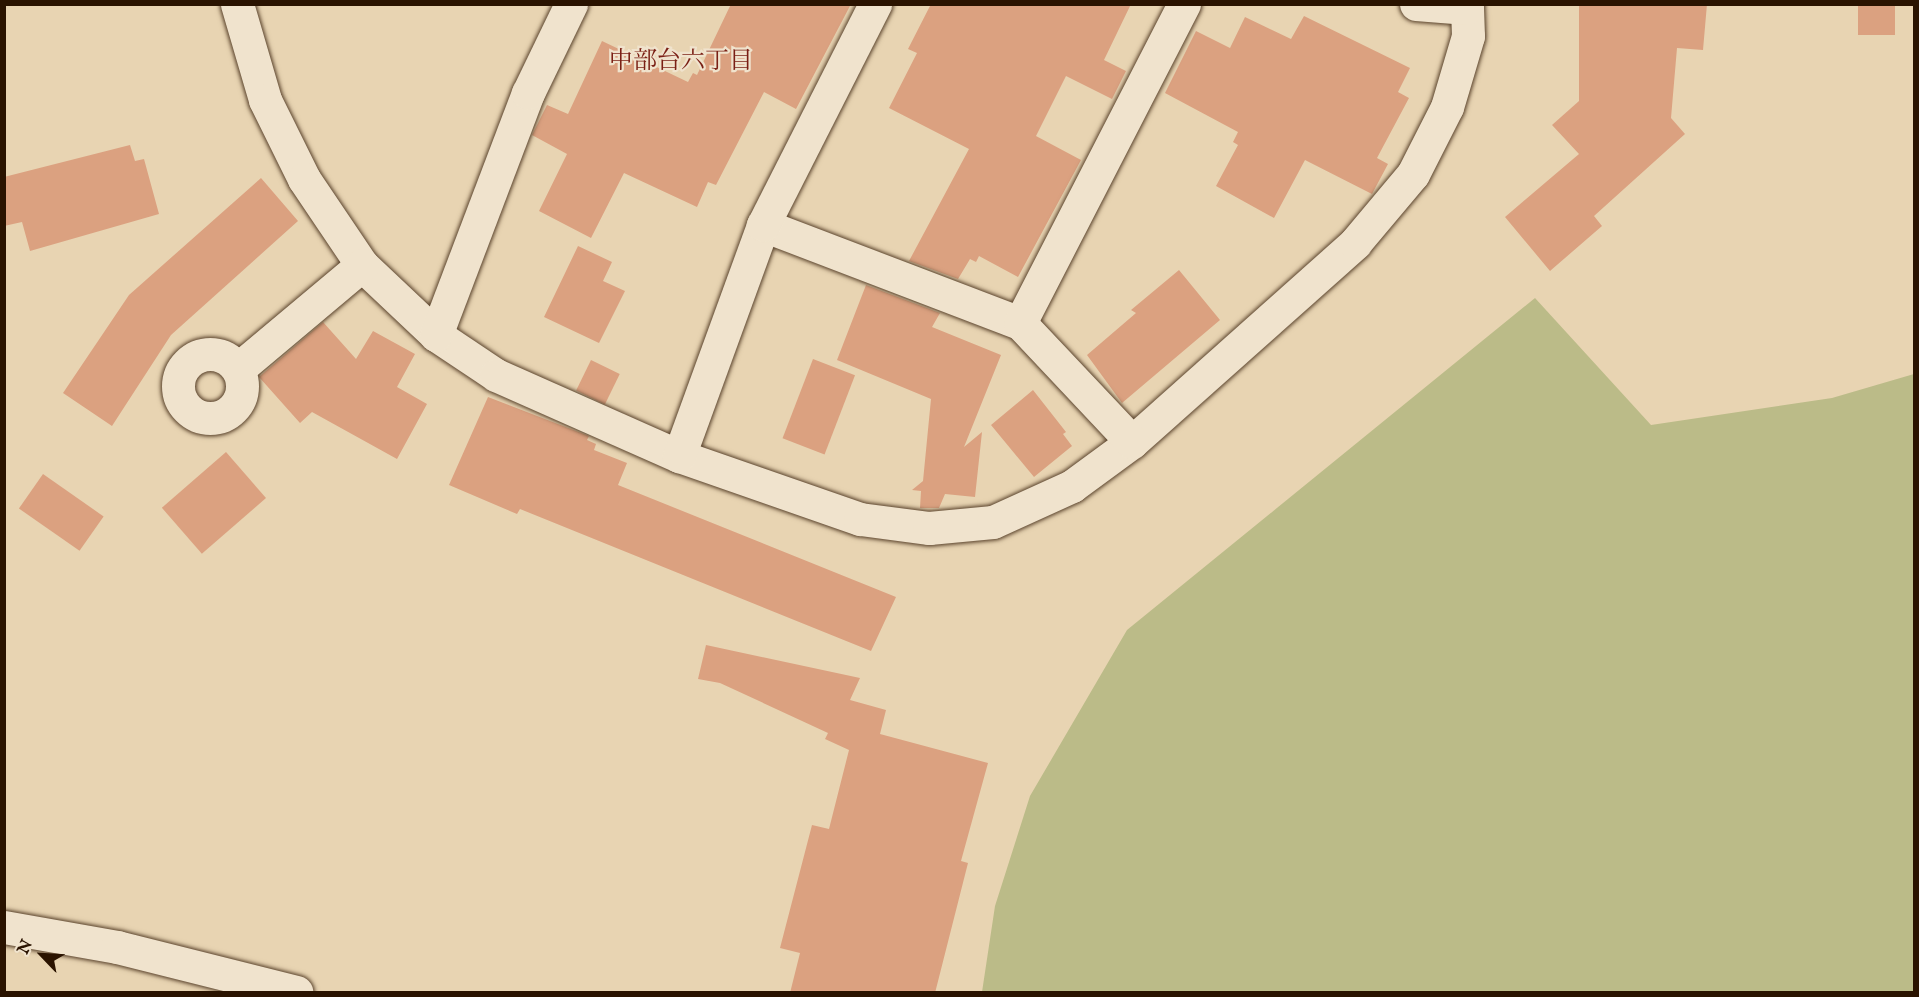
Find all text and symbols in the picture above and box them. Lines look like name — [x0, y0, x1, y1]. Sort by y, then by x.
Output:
district label: 中部台六丁目 — [609, 48, 753, 76]
north arrow — [12, 925, 72, 985]
text: N — [14, 937, 38, 958]

